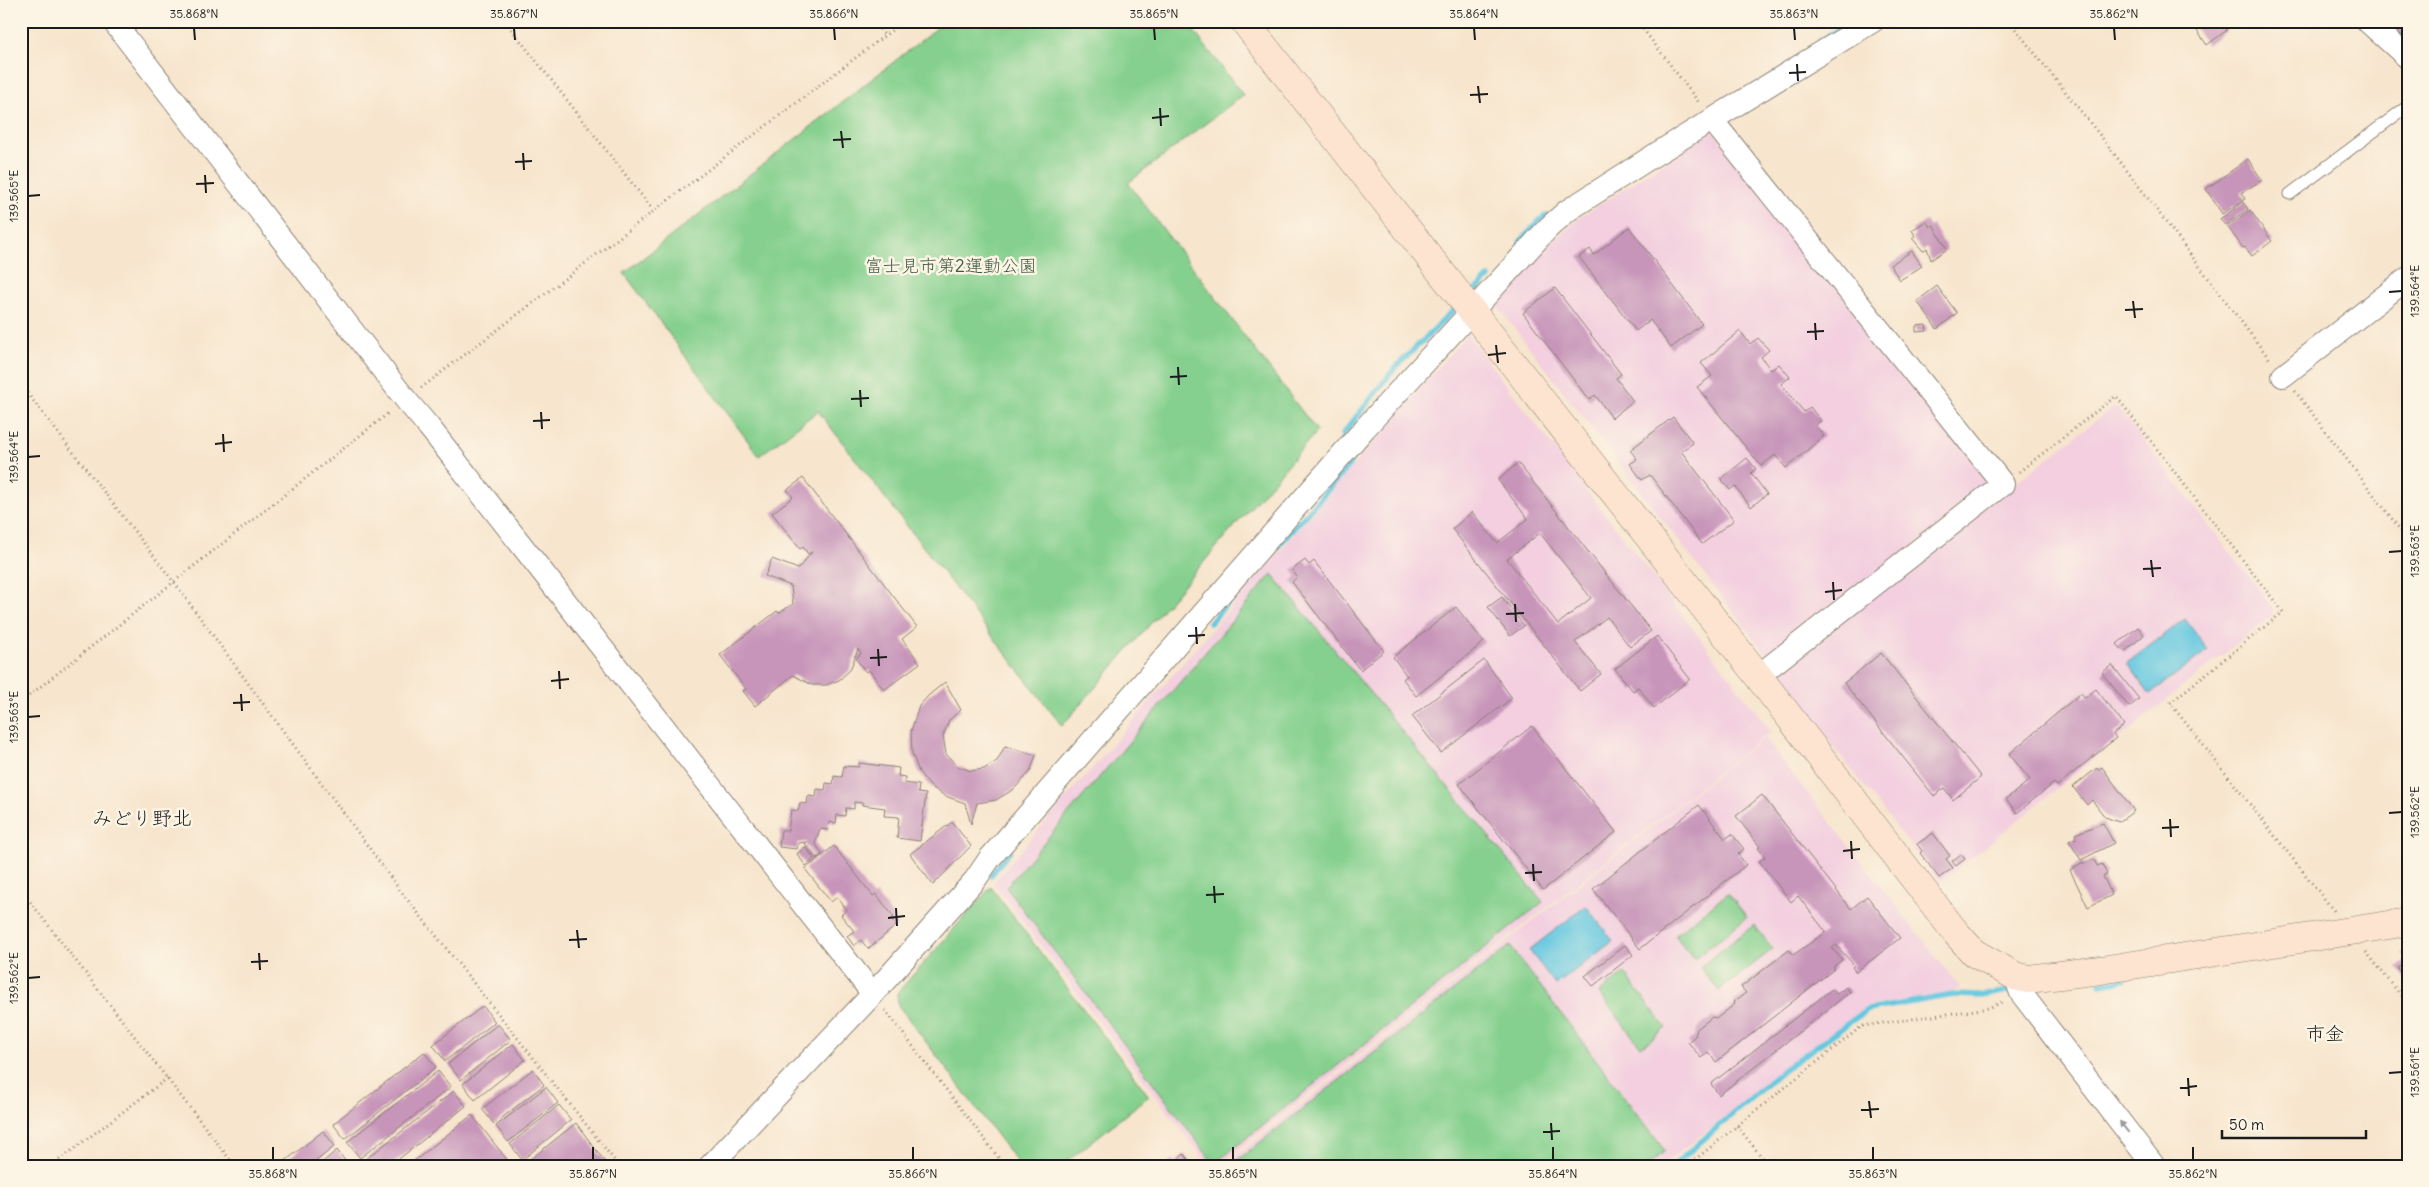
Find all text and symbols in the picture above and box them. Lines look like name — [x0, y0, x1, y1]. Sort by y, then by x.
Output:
text: 35.868°N — [169, 6, 219, 21]
text: 35.867°N — [490, 6, 538, 21]
text: 35.866°N — [809, 6, 859, 21]
text: 35.865°N — [1129, 6, 1179, 21]
text: 35.864°N — [1449, 6, 1499, 21]
text: 35.863°N — [1769, 6, 1819, 21]
text: 35.862°N — [2090, 6, 2138, 21]
text: 139.565°E — [6, 170, 21, 222]
park label: 富士見市第2運動公園 — [865, 254, 1037, 277]
text: 139.564°E — [2407, 265, 2422, 317]
text: 139.564°E — [6, 431, 21, 483]
text: 139.563°E — [2407, 525, 2422, 577]
text: 139.563°E — [6, 691, 21, 743]
text: 139.562°E — [2407, 786, 2422, 838]
district label: みどり野北 — [92, 805, 192, 830]
text: 139.562°E — [6, 952, 21, 1004]
district label: 市金 — [2306, 1021, 2344, 1045]
text: 139.561°E — [2407, 1047, 2422, 1097]
scale bar — [2222, 1107, 2365, 1139]
text: 50 m — [2229, 1115, 2264, 1134]
one-way arrow — [2119, 1121, 2130, 1134]
text: 35.868°N — [248, 1166, 298, 1181]
text: 35.867°N — [569, 1166, 617, 1181]
text: 35.866°N — [888, 1166, 938, 1181]
text: 35.865°N — [1208, 1166, 1258, 1181]
text: 35.864°N — [1528, 1166, 1578, 1181]
text: 35.863°N — [1848, 1166, 1898, 1181]
text: 35.862°N — [2169, 1166, 2217, 1181]

